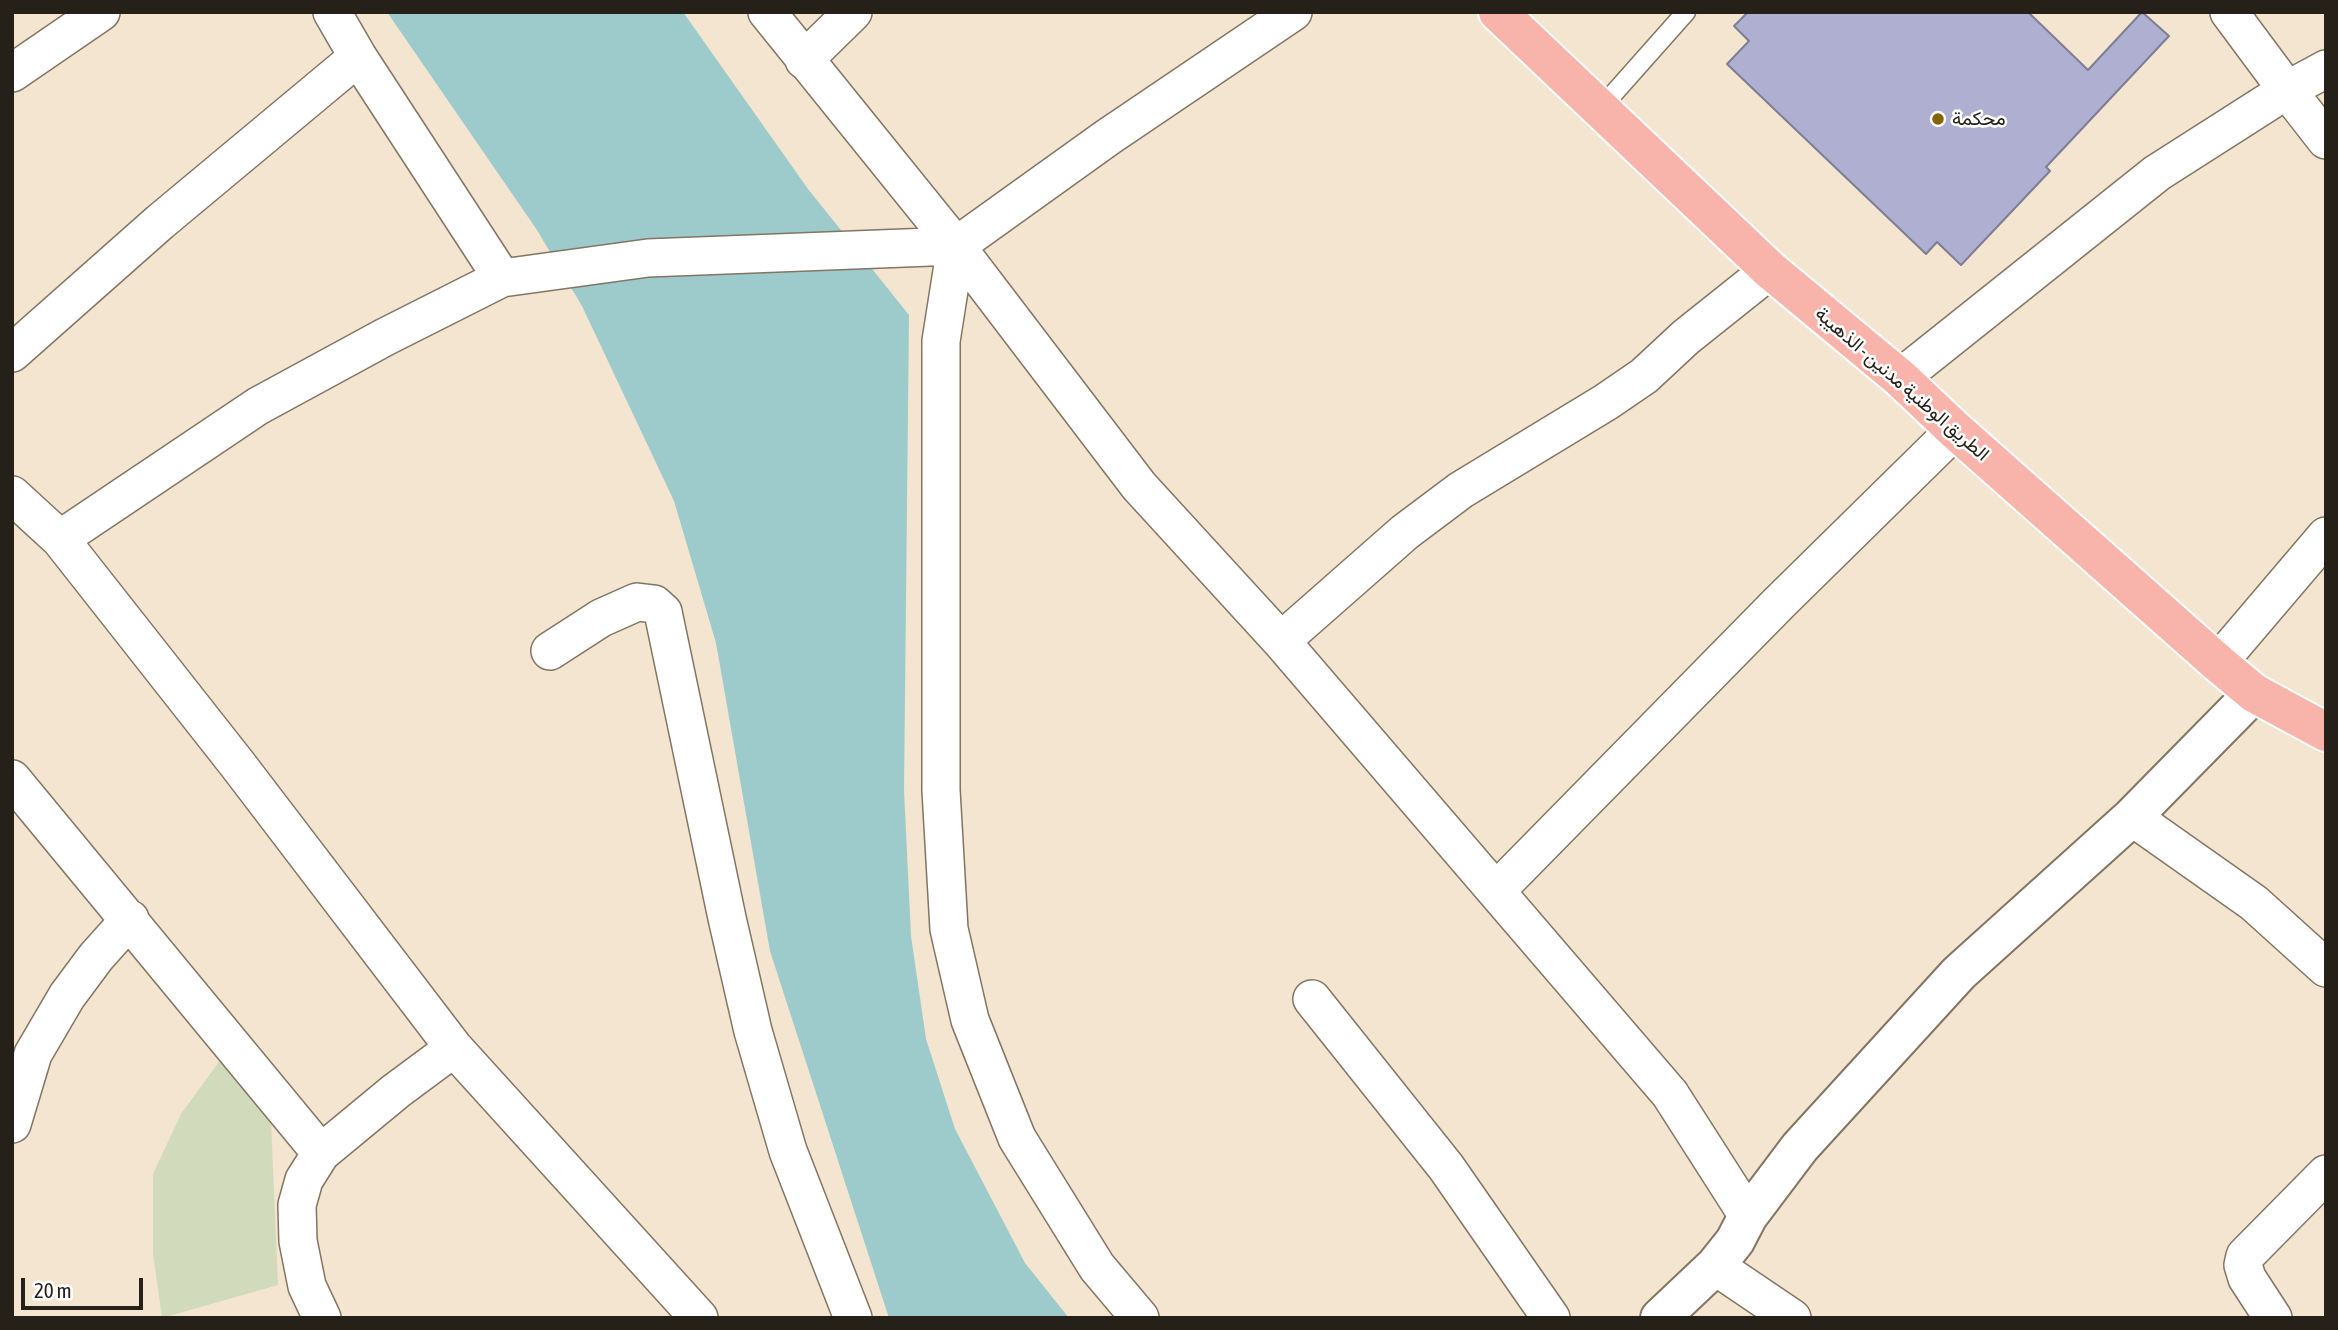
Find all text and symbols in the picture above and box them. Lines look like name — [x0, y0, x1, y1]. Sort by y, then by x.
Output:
place label: محكمة — [1952, 108, 2006, 130]
marker: محكمة — [1930, 111, 1946, 127]
street label: الطريق الوطنية مدنين - الذهيبة — [1810, 302, 1994, 466]
scale bar — [24, 1264, 147, 1308]
text: 20 m — [34, 1278, 72, 1302]

